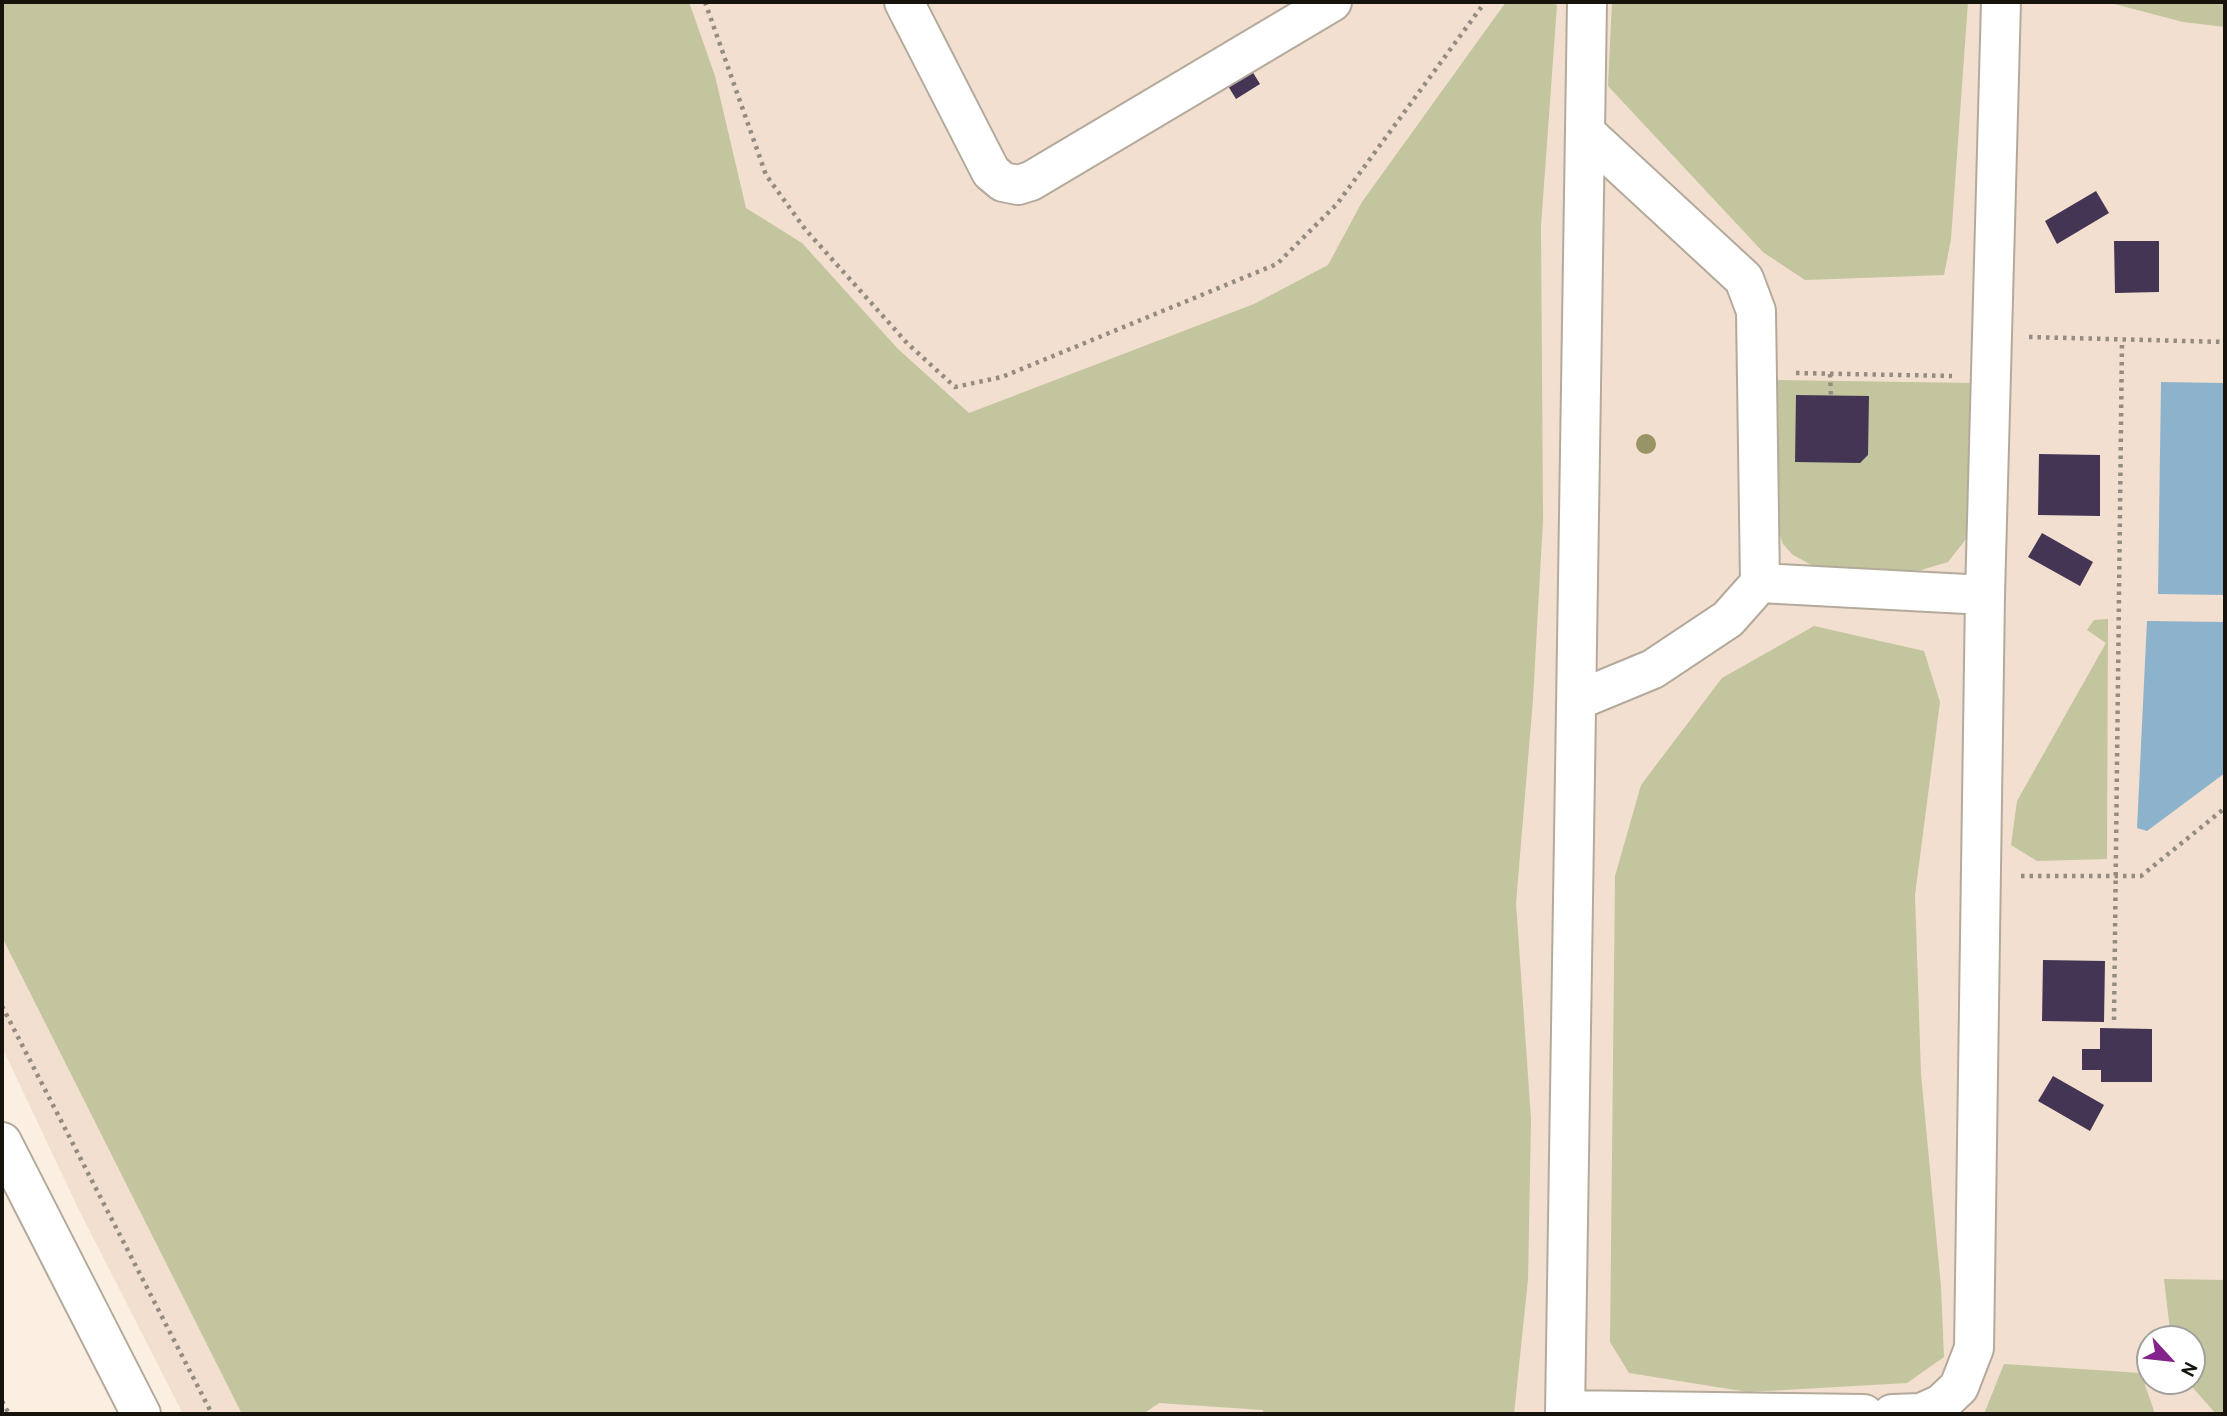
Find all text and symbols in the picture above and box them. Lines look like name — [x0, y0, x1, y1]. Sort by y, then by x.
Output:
north arrow — [2136, 1325, 2206, 1395]
text: N — [2174, 1357, 2202, 1380]

